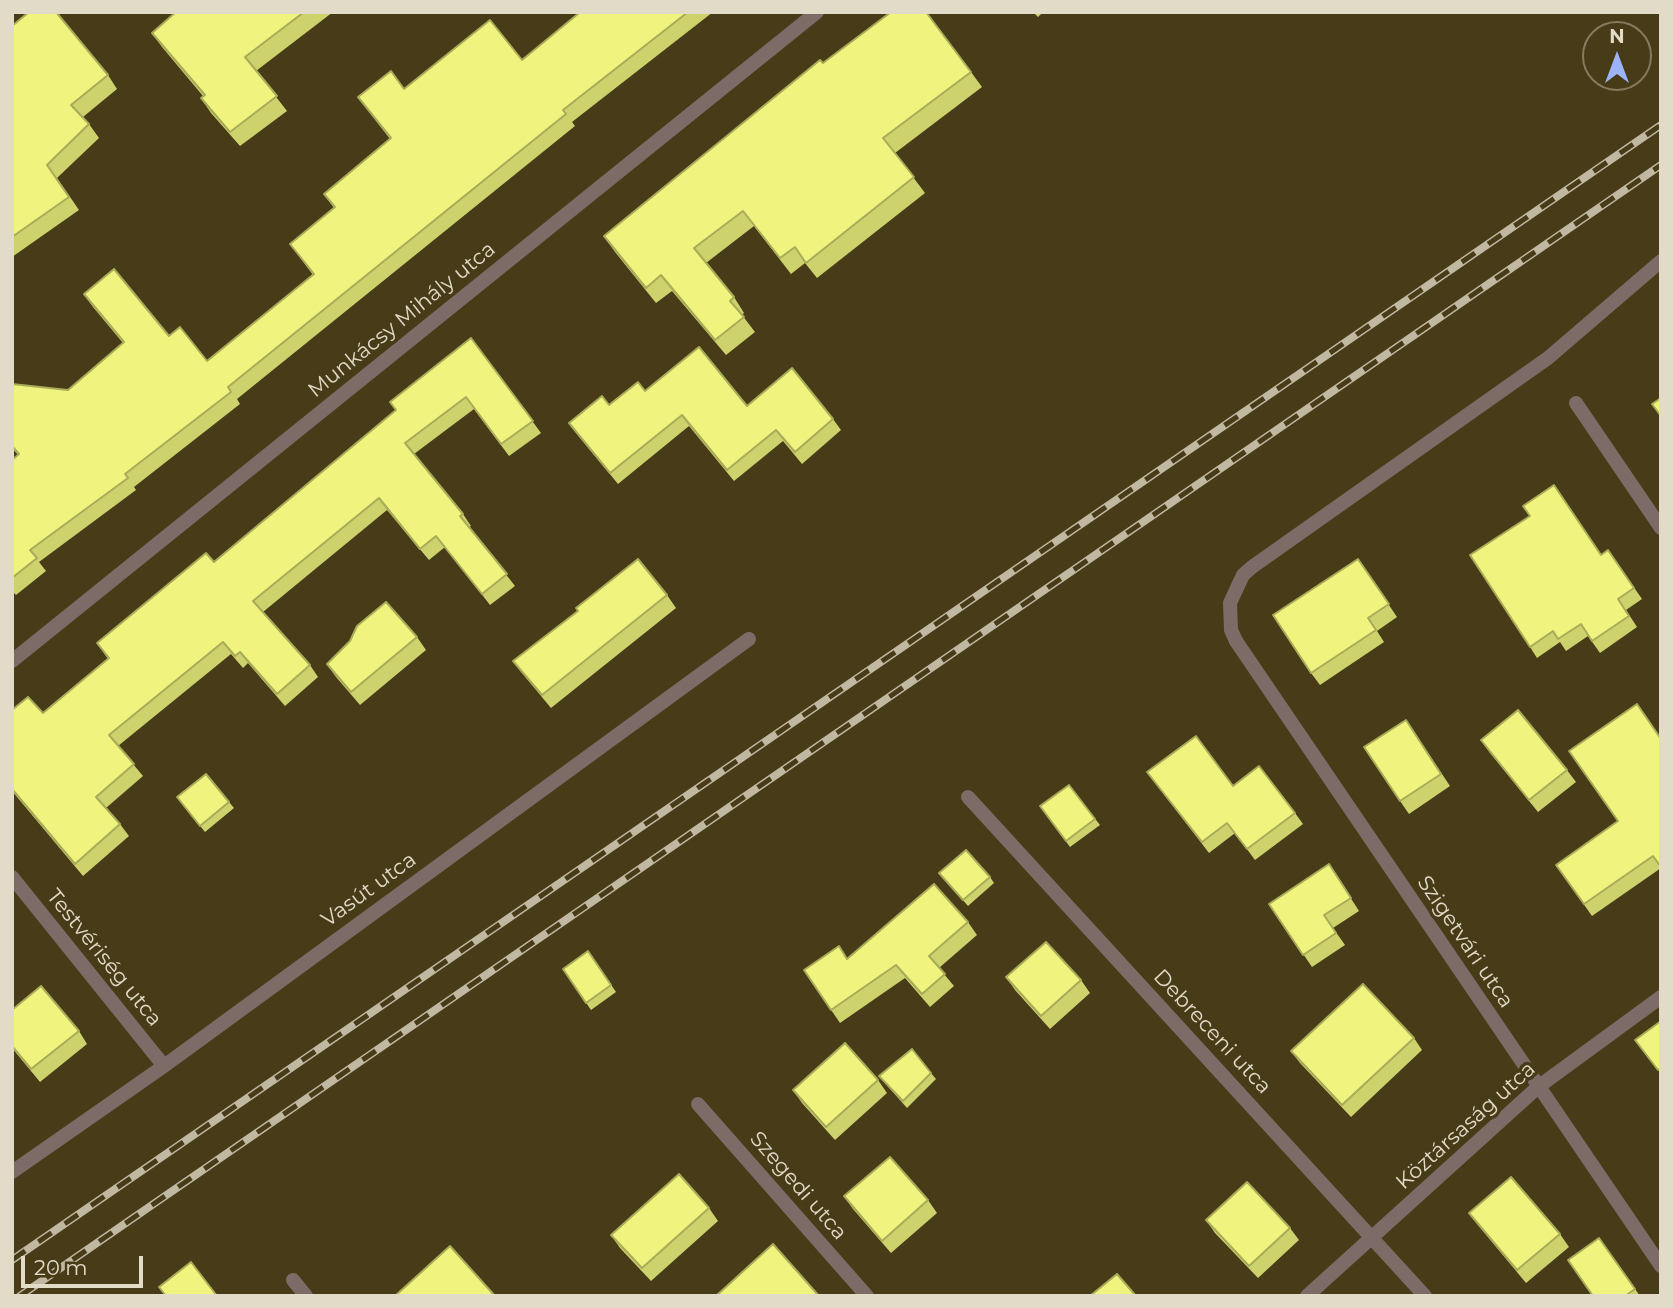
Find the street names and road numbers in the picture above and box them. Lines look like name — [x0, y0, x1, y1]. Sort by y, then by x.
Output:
street label: Munkácsy Mihály utca — [303, 237, 501, 403]
street label: Vasút utca — [317, 847, 421, 933]
street label: Szigetvári utca — [1412, 871, 1518, 1013]
street label: Testvériség utca — [41, 884, 167, 1032]
street label: Debreceni utca — [1148, 964, 1276, 1100]
street label: Köztársaság utca — [1391, 1057, 1541, 1195]
street label: Szegedi utca — [744, 1127, 852, 1245]

